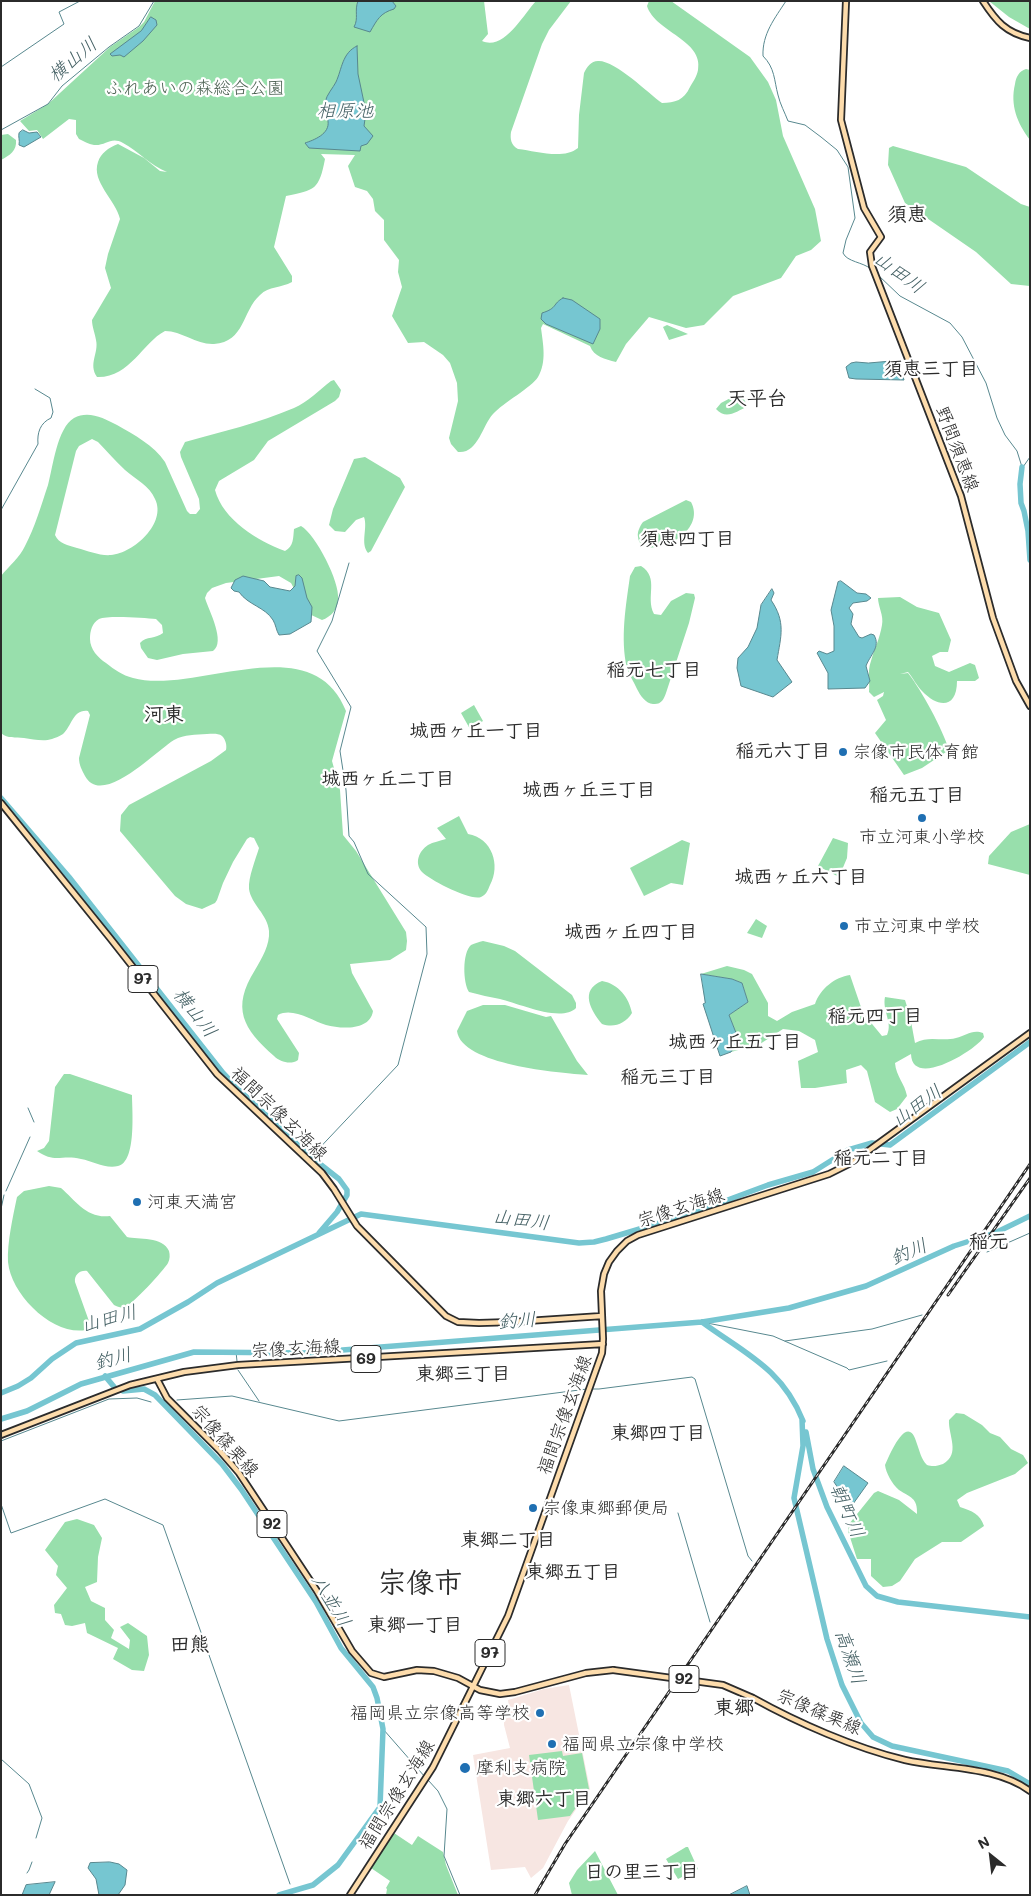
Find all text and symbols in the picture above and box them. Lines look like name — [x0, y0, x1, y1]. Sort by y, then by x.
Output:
water label: 横山川 — [44, 33, 102, 87]
park label: ふれあいの森総合公園 — [105, 77, 285, 99]
water label: 相原池 — [317, 100, 373, 122]
district label: 須恵 — [887, 203, 927, 227]
water label: 山田川 — [869, 247, 929, 299]
district label: 須恵三丁目 — [884, 358, 978, 380]
district label: 天平台 — [727, 387, 787, 411]
street label: 野間須恵線 — [931, 403, 983, 495]
district label: 須恵四丁目 — [640, 528, 734, 550]
district label: 稲元七丁目 — [607, 659, 701, 681]
district label: 河東 — [144, 703, 184, 727]
district label: 城西ヶ丘一丁目 — [410, 720, 542, 742]
district label: 稲元六丁目 — [736, 740, 830, 762]
place label: 宗像市民体育館 — [853, 741, 979, 763]
marker: 宗像市民体育館 — [837, 746, 849, 758]
district label: 城西ヶ丘二丁目 — [322, 768, 454, 790]
district label: 城西ヶ丘三丁目 — [523, 779, 655, 801]
district label: 稲元五丁目 — [870, 784, 964, 806]
marker: 市立河東小学校 — [916, 812, 928, 824]
place label: 市立河東小学校 — [859, 826, 985, 848]
district label: 城西ヶ丘六丁目 — [735, 866, 867, 888]
place label: 市立河東中学校 — [854, 915, 980, 937]
marker: 市立河東中学校 — [838, 920, 850, 932]
district label: 城西ヶ丘四丁目 — [565, 921, 697, 943]
road number: 97 — [128, 966, 158, 992]
water label: 横山川 — [168, 984, 222, 1042]
district label: 稲元四丁目 — [828, 1005, 922, 1027]
district label: 城西ヶ丘五丁目 — [669, 1031, 801, 1053]
street label: 福間宗像玄海線 — [226, 1062, 332, 1166]
district label: 稲元三丁目 — [621, 1066, 715, 1088]
water label: 山田川 — [887, 1080, 947, 1132]
district label: 稲元二丁目 — [834, 1147, 928, 1169]
street label: 宗像玄海線 — [635, 1184, 727, 1232]
place label: 河東天満宮 — [147, 1191, 237, 1213]
marker: 河東天満宮 — [131, 1196, 143, 1208]
water label: 山田川 — [491, 1205, 551, 1235]
district label: 稲元 — [969, 1230, 1009, 1254]
water label: 釣川 — [887, 1234, 931, 1270]
water label: 山田川 — [79, 1301, 139, 1337]
water label: 釣川 — [497, 1308, 537, 1334]
street label: 宗像玄海線 — [250, 1336, 342, 1362]
water label: 釣川 — [92, 1343, 134, 1375]
road number: 69 — [351, 1346, 381, 1372]
street label: 福間宗像玄海線 — [533, 1352, 597, 1478]
district label: 東郷三丁目 — [416, 1363, 510, 1385]
street label: 宗像篠栗線 — [187, 1400, 263, 1482]
district label: 東郷四丁目 — [611, 1422, 705, 1444]
water label: 朝町川 — [825, 1480, 869, 1542]
place label: 宗像東郷郵便局 — [543, 1497, 669, 1519]
marker: 宗像東郷郵便局 — [527, 1502, 539, 1514]
road number: 92 — [257, 1510, 287, 1538]
district label: 東郷二丁目 — [461, 1529, 555, 1551]
district label: 東郷五丁目 — [526, 1561, 620, 1583]
district label: 宗像市 — [378, 1566, 462, 1600]
water label: 八並川 — [307, 1571, 355, 1631]
district label: 東郷一丁目 — [368, 1614, 462, 1636]
water label: 高瀬川 — [830, 1626, 870, 1688]
district label: 田熊 — [170, 1633, 210, 1657]
road number: 97 — [475, 1640, 505, 1666]
road number: 92 — [669, 1666, 699, 1692]
street label: 宗像篠栗線 — [773, 1684, 865, 1740]
district label: 東郷 — [714, 1696, 754, 1720]
place label: 福岡県立宗像高等学校 — [350, 1702, 530, 1724]
marker: 福岡県立宗像高等学校 — [534, 1707, 546, 1719]
place label: 福岡県立宗像中学校 — [562, 1733, 724, 1755]
street label: 福間宗像玄海線 — [354, 1736, 440, 1854]
marker: 福岡県立宗像中学校 — [546, 1738, 558, 1750]
place label: 摩利支病院 — [476, 1757, 566, 1779]
marker: 摩利支病院 — [458, 1761, 472, 1775]
district label: 東郷六丁目 — [497, 1788, 591, 1810]
north arrow — [966, 1831, 1016, 1881]
text: N — [974, 1832, 993, 1853]
district label: 日の里三丁目 — [585, 1861, 699, 1883]

